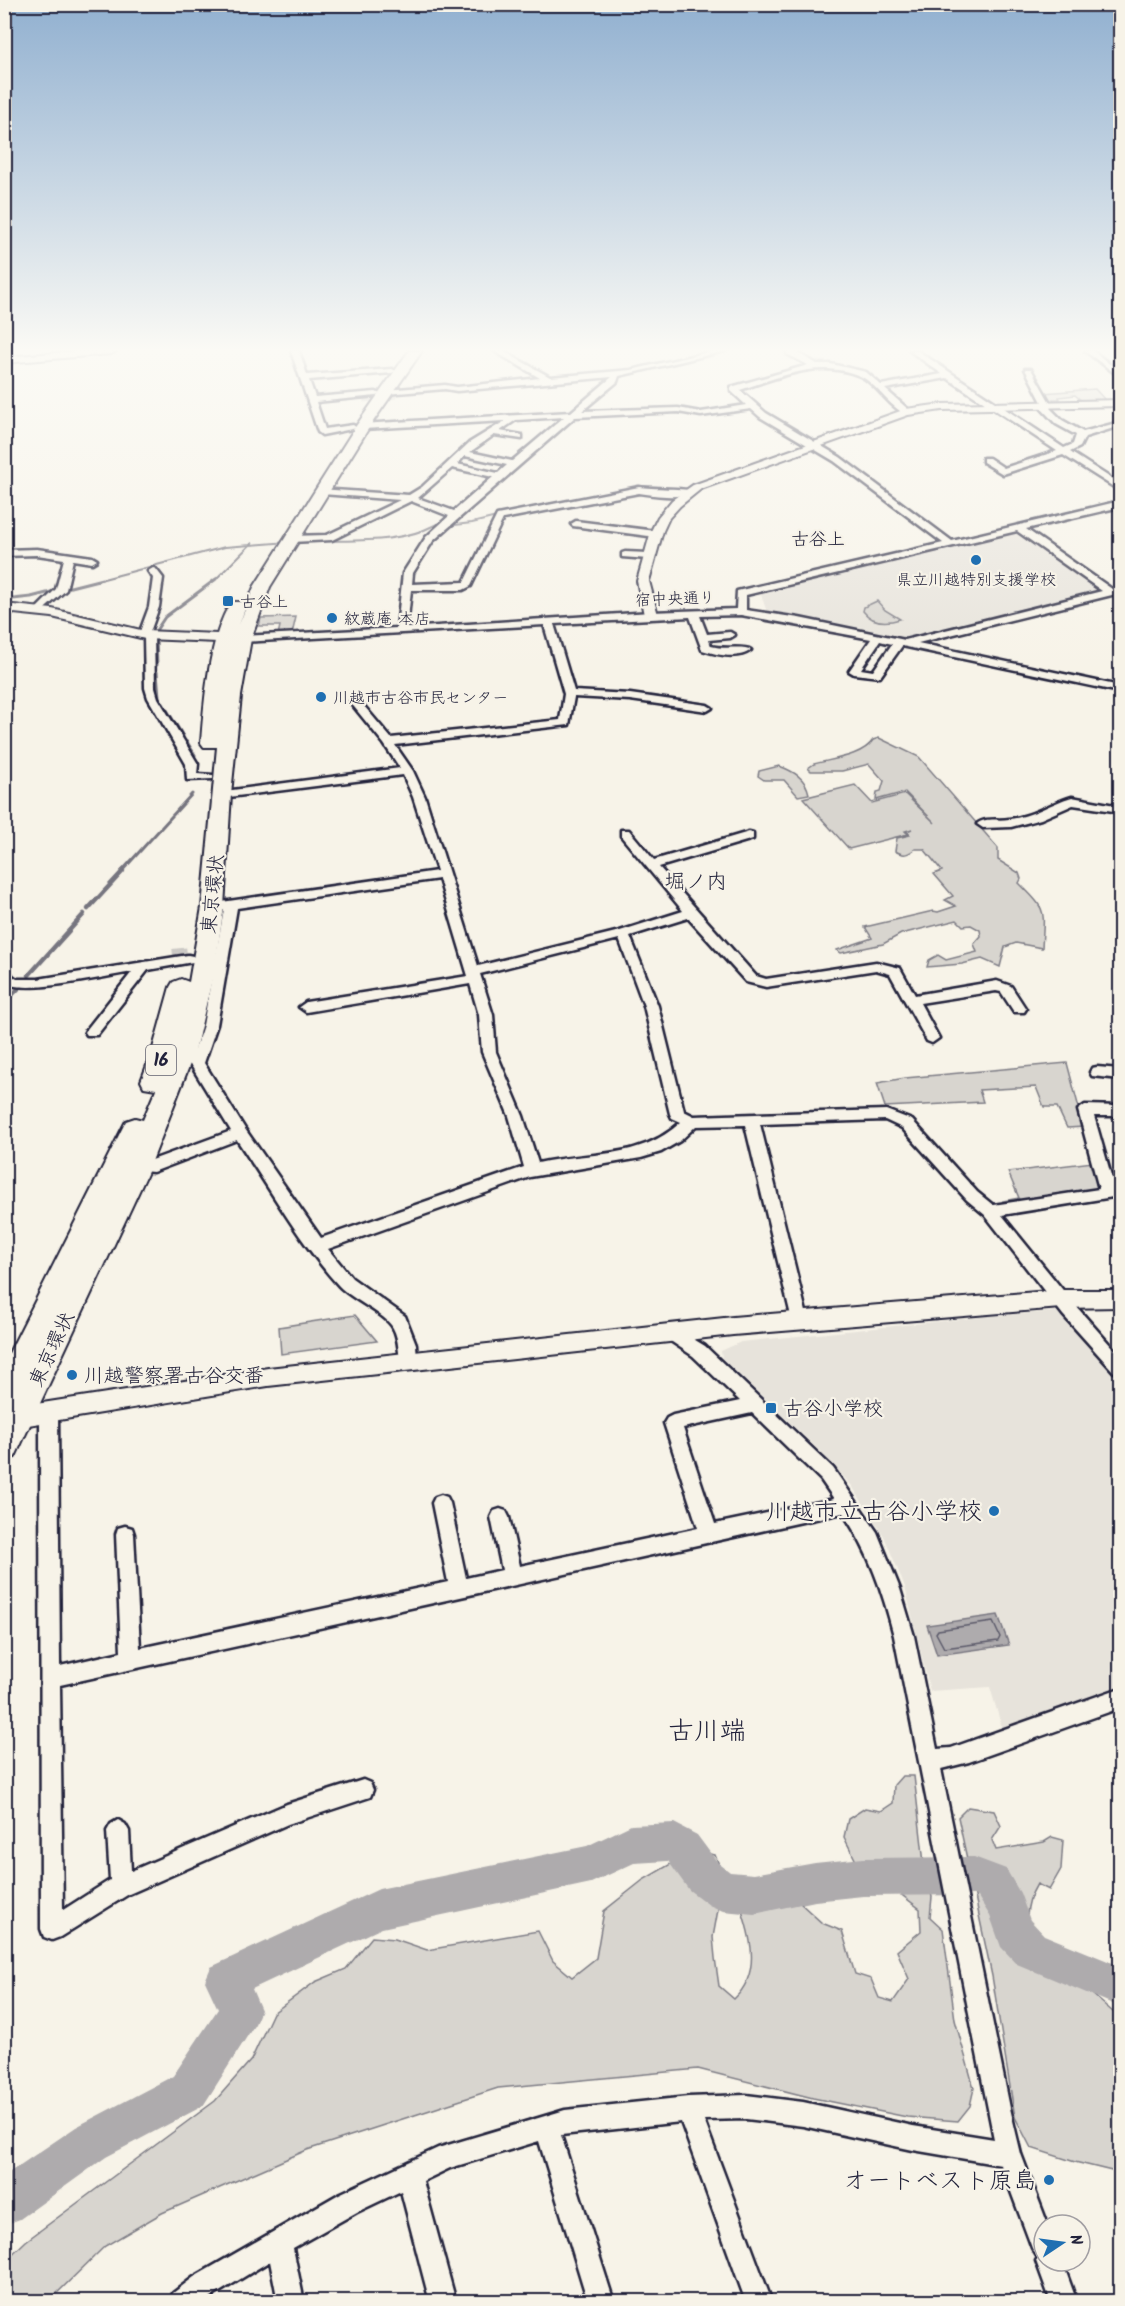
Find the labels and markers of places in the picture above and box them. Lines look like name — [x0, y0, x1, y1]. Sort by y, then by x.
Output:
marker: 県立川越特別支援学校 — [969, 553, 983, 567]
place label: 県立川越特別支援学校 — [896, 568, 1056, 593]
place label: 古谷上 — [240, 590, 288, 615]
marker: 古谷上 — [221, 594, 235, 608]
place label: 紋蔵庵 本店 — [344, 607, 430, 632]
marker: 紋蔵庵 本店 — [325, 611, 339, 625]
place label: 川越市古谷市民センター — [333, 686, 508, 711]
marker: 川越市古谷市民センター — [314, 690, 328, 704]
place label: 川越警察署古谷交番 — [84, 1361, 264, 1393]
marker: 川越警察署古谷交番 — [65, 1368, 79, 1382]
place label: 古谷小学校 — [783, 1394, 883, 1426]
marker: 古谷小学校 — [764, 1401, 778, 1415]
place label: 川越市立古谷小学校 — [766, 1493, 982, 1532]
marker: 川越市立古谷小学校 — [987, 1504, 1001, 1518]
place label: オートベスト原島 — [843, 2162, 1037, 2201]
marker: オートベスト原島 — [1042, 2173, 1056, 2187]

